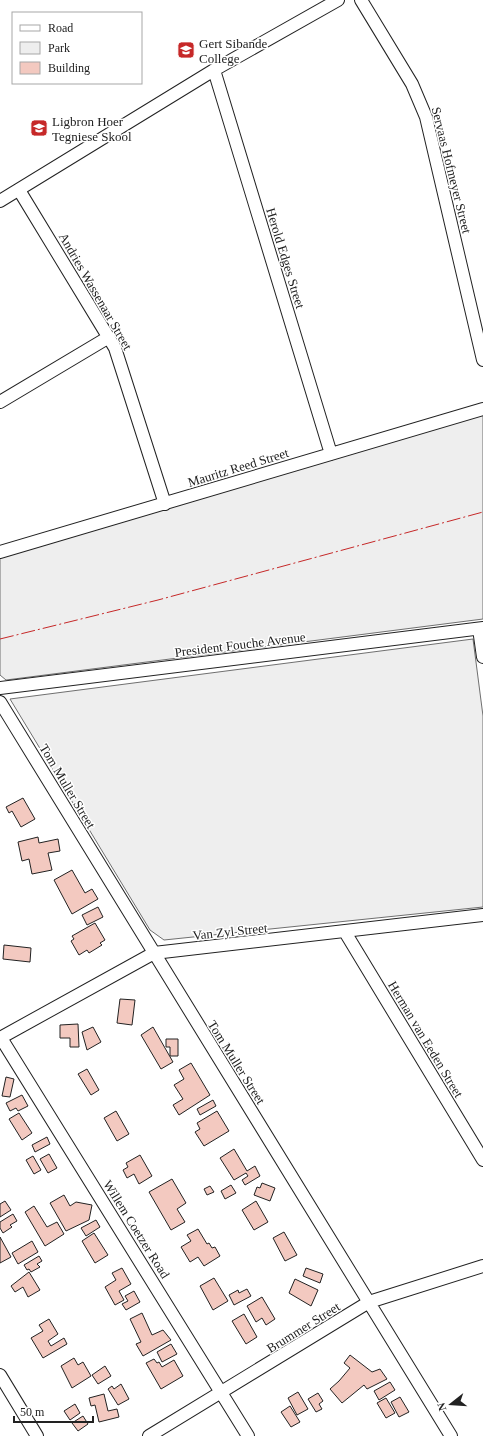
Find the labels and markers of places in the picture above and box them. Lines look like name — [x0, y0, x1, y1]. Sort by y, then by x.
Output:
place label: Gert Sibande College — [199, 36, 267, 66]
school or university icon: Gert Sibande College — [176, 40, 196, 60]
place label: Ligbron Hoer Tegniese Skool — [52, 114, 132, 144]
school or university icon: Ligbron Hoer Tegniese Skool — [29, 118, 49, 138]

